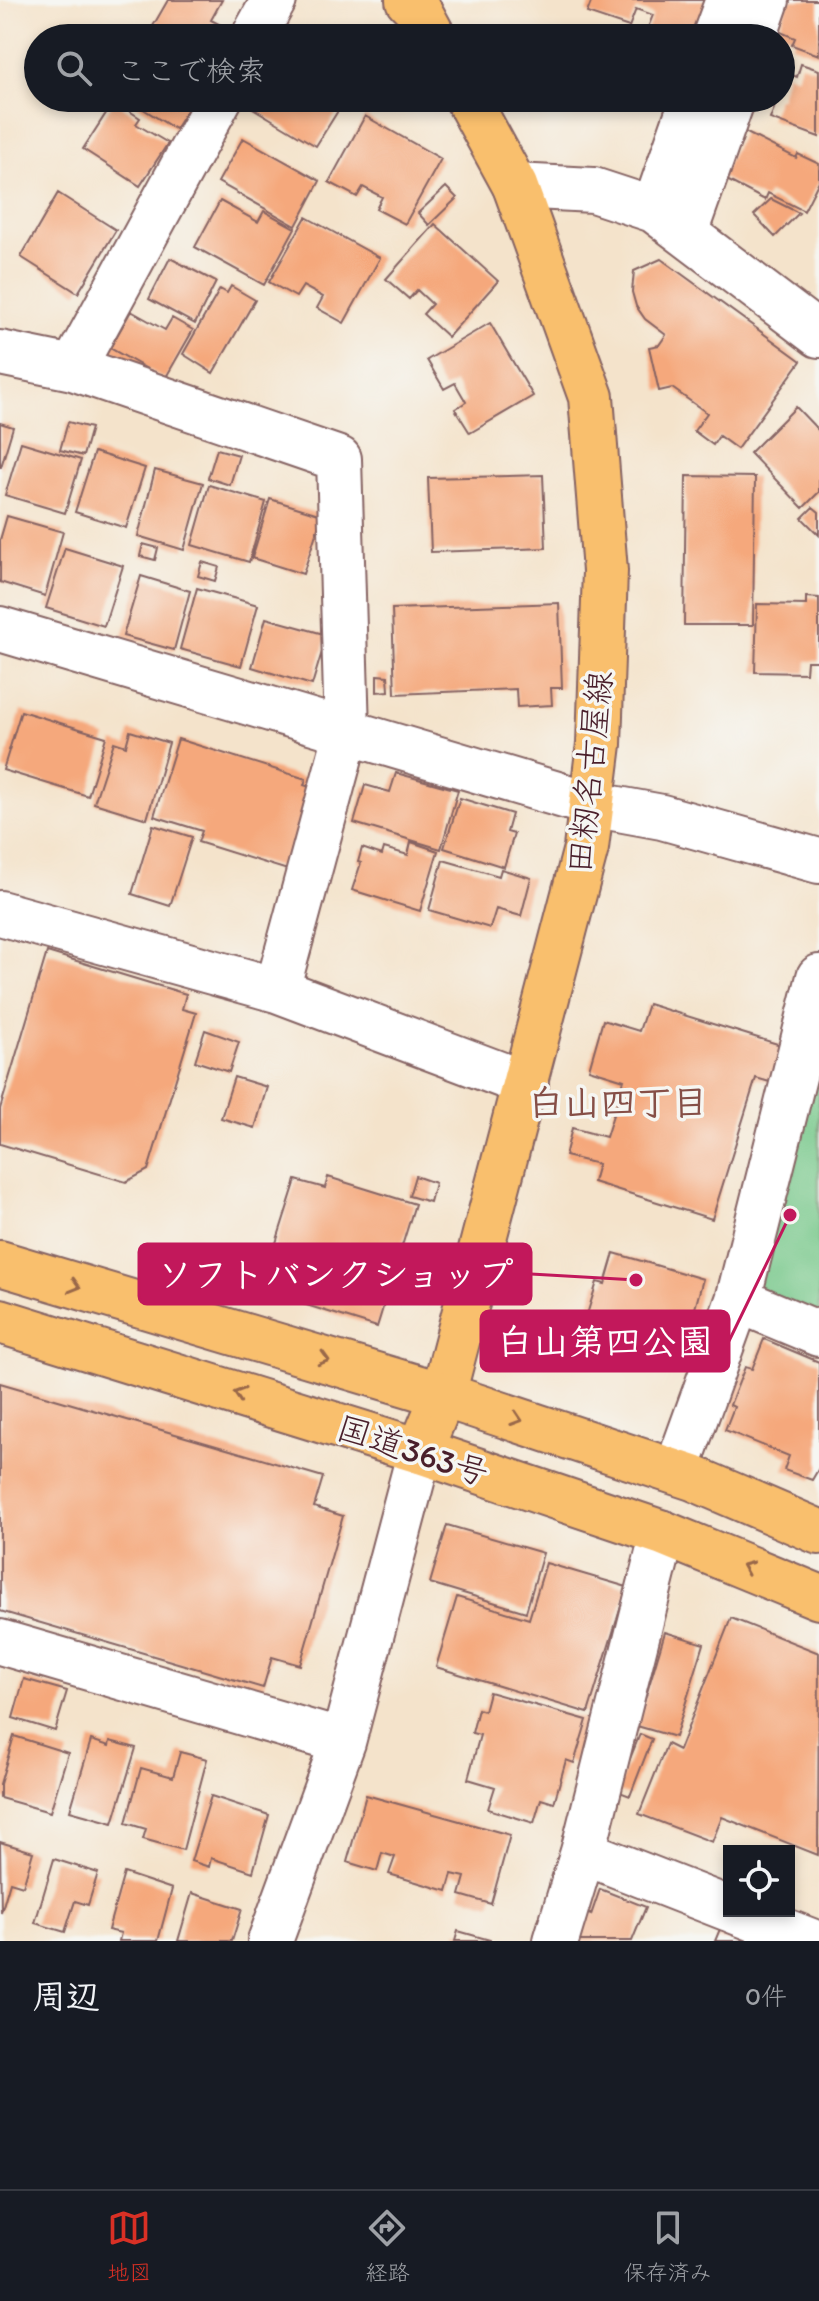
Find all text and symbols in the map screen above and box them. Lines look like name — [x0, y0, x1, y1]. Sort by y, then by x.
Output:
search box — [24, 24, 795, 112]
icon: search — [52, 46, 96, 90]
text: ここで検索 — [116, 52, 266, 89]
street label: 田籾名古屋線 — [558, 668, 621, 876]
district label: 白山四丁目 — [528, 1081, 708, 1124]
callout: ソフトバンクショップ — [139, 1244, 531, 1304]
text: ソフトバンクショップ — [156, 1253, 514, 1296]
one-way arrow — [67, 1277, 81, 1293]
callout: 白山第四公園 — [481, 1311, 729, 1371]
text: 白山第四公園 — [497, 1320, 713, 1363]
one-way arrow — [317, 1350, 331, 1366]
one-way arrow — [233, 1387, 246, 1403]
street label: 国道363号 — [332, 1407, 494, 1494]
one-way arrow — [509, 1410, 523, 1426]
one-way arrow — [741, 1561, 755, 1577]
map controls — [723, 1845, 795, 1917]
button: locate — [723, 1845, 795, 1917]
text: 周辺 — [32, 1976, 100, 2017]
text: 0件 — [745, 1980, 787, 2012]
tab: 地図 — [107, 2206, 151, 2286]
tab: 経路 — [365, 2206, 410, 2286]
tab: 保存済み — [624, 2206, 712, 2286]

